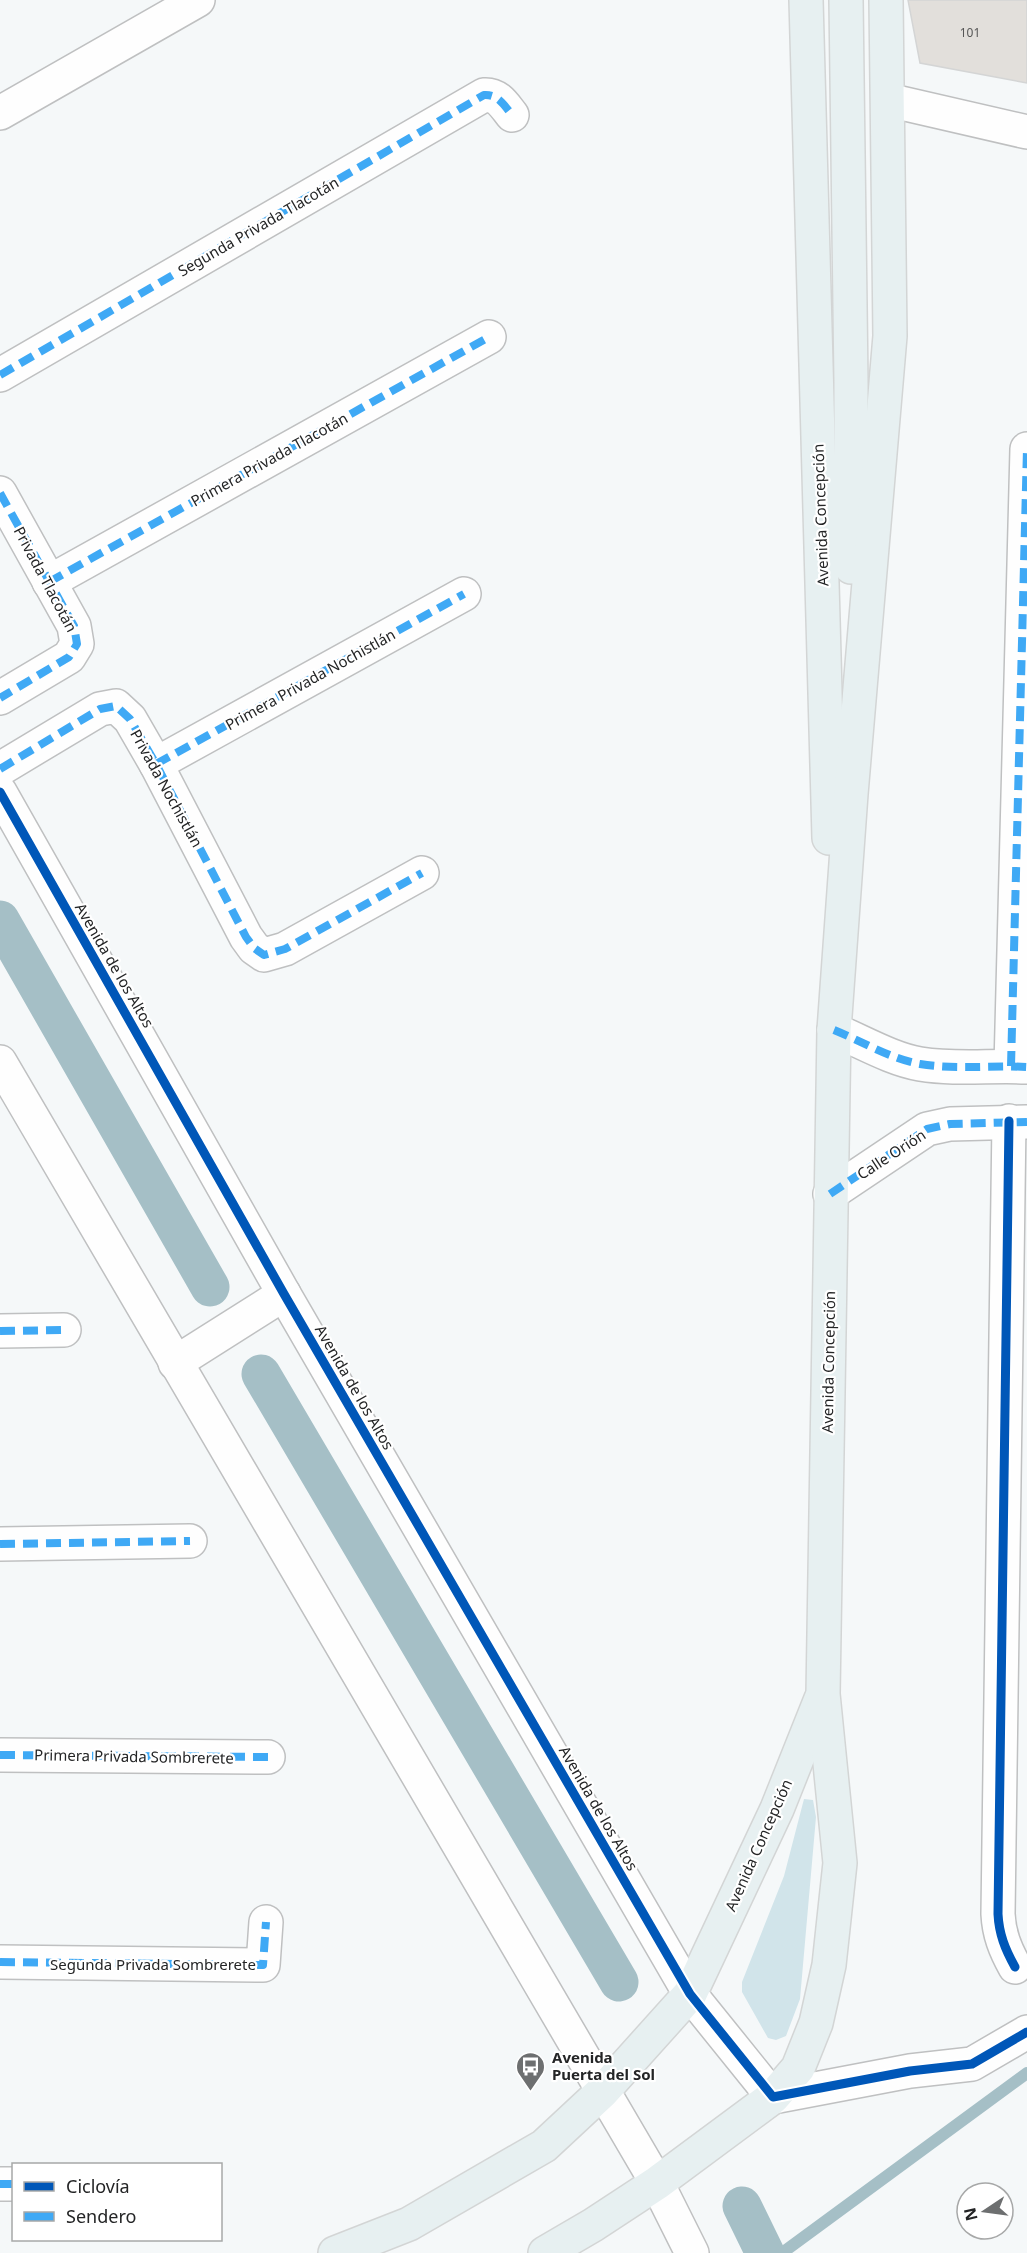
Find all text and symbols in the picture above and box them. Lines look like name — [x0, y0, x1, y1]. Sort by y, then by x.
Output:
house number: 101 — [960, 24, 980, 41]
street label: Segunda Privada Tlacotán — [174, 172, 342, 280]
street label: Primera Privada Tlacotán — [187, 407, 351, 511]
street label: Avenida Concepción — [808, 443, 832, 587]
street label: Privada Tlacotán — [10, 523, 82, 635]
street label: Primera Privada Nochistlán — [221, 624, 399, 734]
street label: Privada Nochistlán — [126, 726, 208, 850]
street label: Avenida de los Altos — [71, 899, 159, 1031]
street label: Calle Orión — [853, 1124, 929, 1184]
street label: Avenida Concepción — [817, 1291, 839, 1433]
street label: Avenida de los Altos — [311, 1321, 399, 1453]
street label: Avenida de los Altos — [555, 1742, 643, 1874]
street label: Primera Privada Sombrerete — [34, 1744, 234, 1768]
street label: Avenida Concepción — [720, 1776, 796, 1914]
street label: Segunda Privada Sombrerete — [50, 1954, 256, 1974]
place label: Avenida Puerta del Sol — [552, 2047, 655, 2084]
bus stop icon: Avenida Puerta del Sol — [515, 2050, 547, 2092]
legend — [12, 2163, 222, 2241]
text: Ciclovía — [66, 2174, 130, 2198]
north arrow — [955, 2181, 1015, 2241]
text: Sendero — [66, 2204, 136, 2228]
text: N — [958, 2206, 983, 2223]

